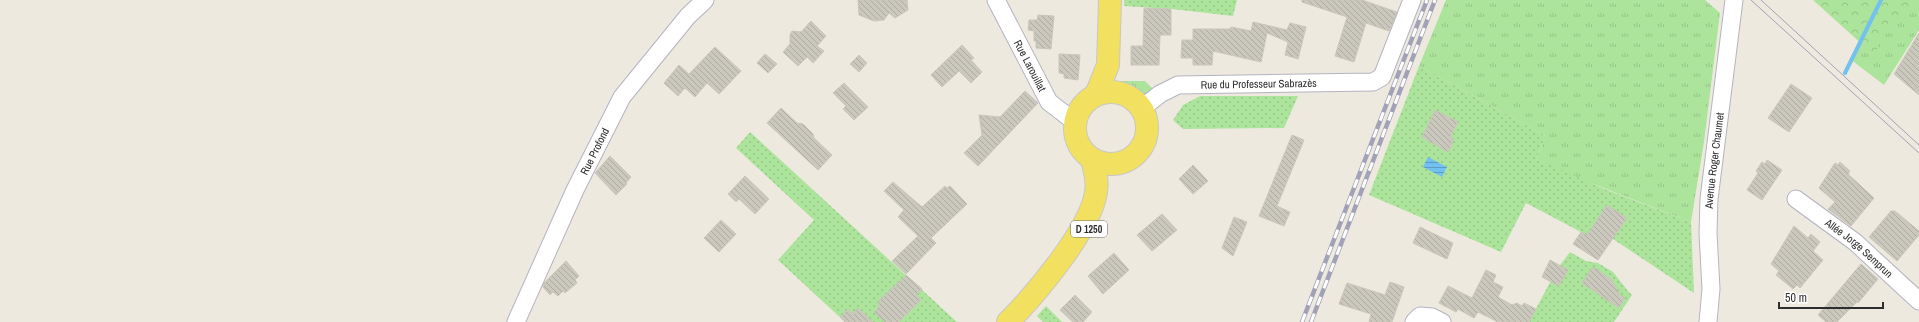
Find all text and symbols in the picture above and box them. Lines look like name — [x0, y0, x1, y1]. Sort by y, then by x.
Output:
street label: Rue Larouillat — [1011, 37, 1050, 94]
street label: Rue du Professeur Sabrazès — [1200, 76, 1317, 92]
street label: Avenue Roger Chaumet — [1702, 111, 1727, 210]
street label: Rue Profond — [577, 125, 612, 177]
street label: Allée Jorge Semprun — [1822, 215, 1896, 281]
road number: D 1250 — [1071, 221, 1107, 237]
scale bar — [1779, 284, 1883, 310]
text: 50 m — [1785, 290, 1807, 306]

